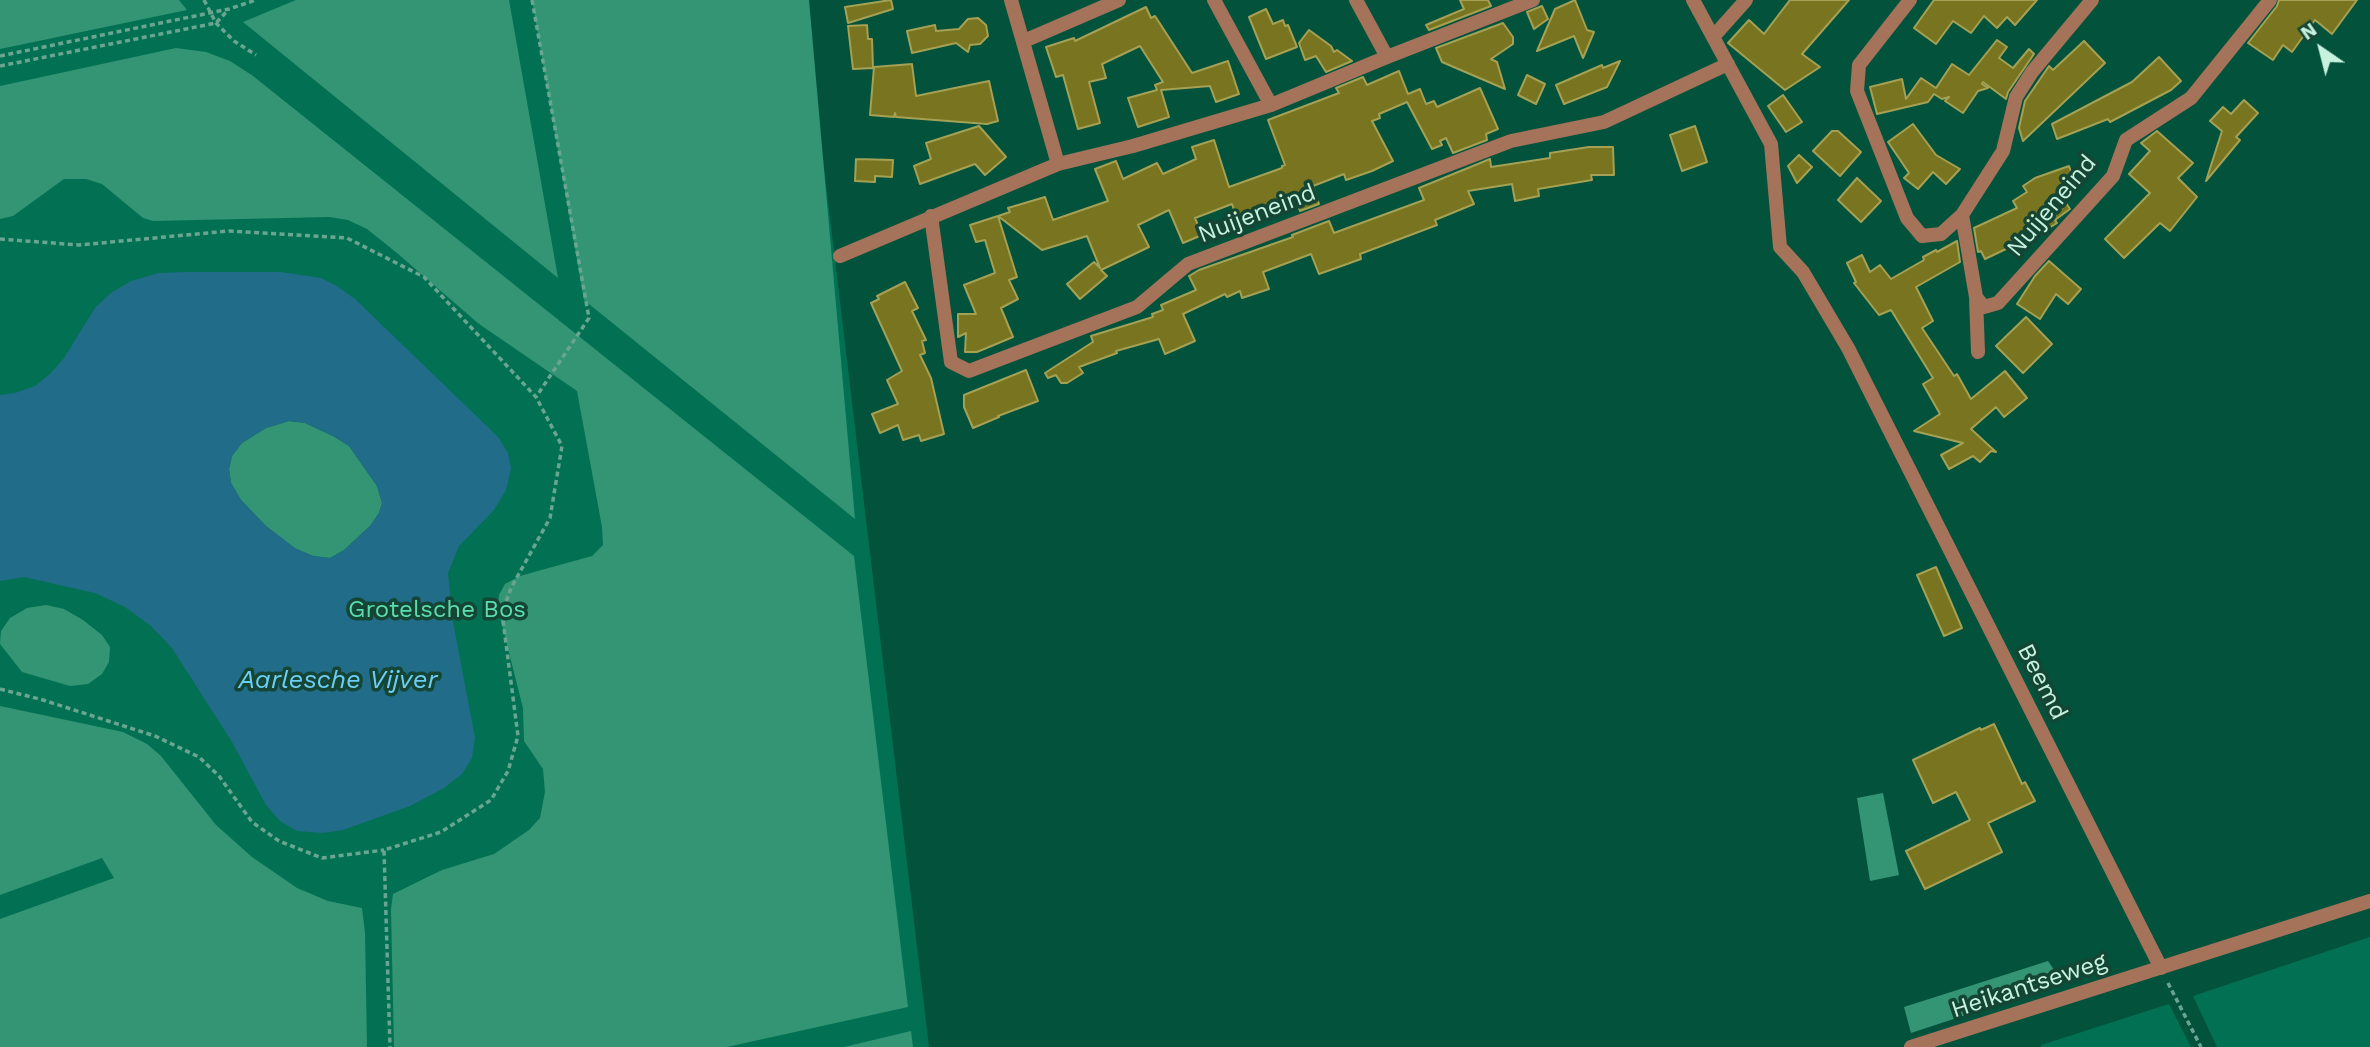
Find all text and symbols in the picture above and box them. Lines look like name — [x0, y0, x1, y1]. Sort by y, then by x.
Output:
north arrow — [2286, 14, 2356, 84]
text: N — [2296, 18, 2321, 45]
street label: Nuijeneind — [2001, 149, 2103, 263]
street label: Nuijeneind — [1194, 178, 1320, 250]
park label: Grotelsche Bos — [348, 596, 526, 624]
street label: Beemd — [2011, 639, 2073, 725]
water label: Aarlesche Vijver — [238, 664, 438, 696]
street label: Heikantseweg — [1948, 947, 2110, 1025]

